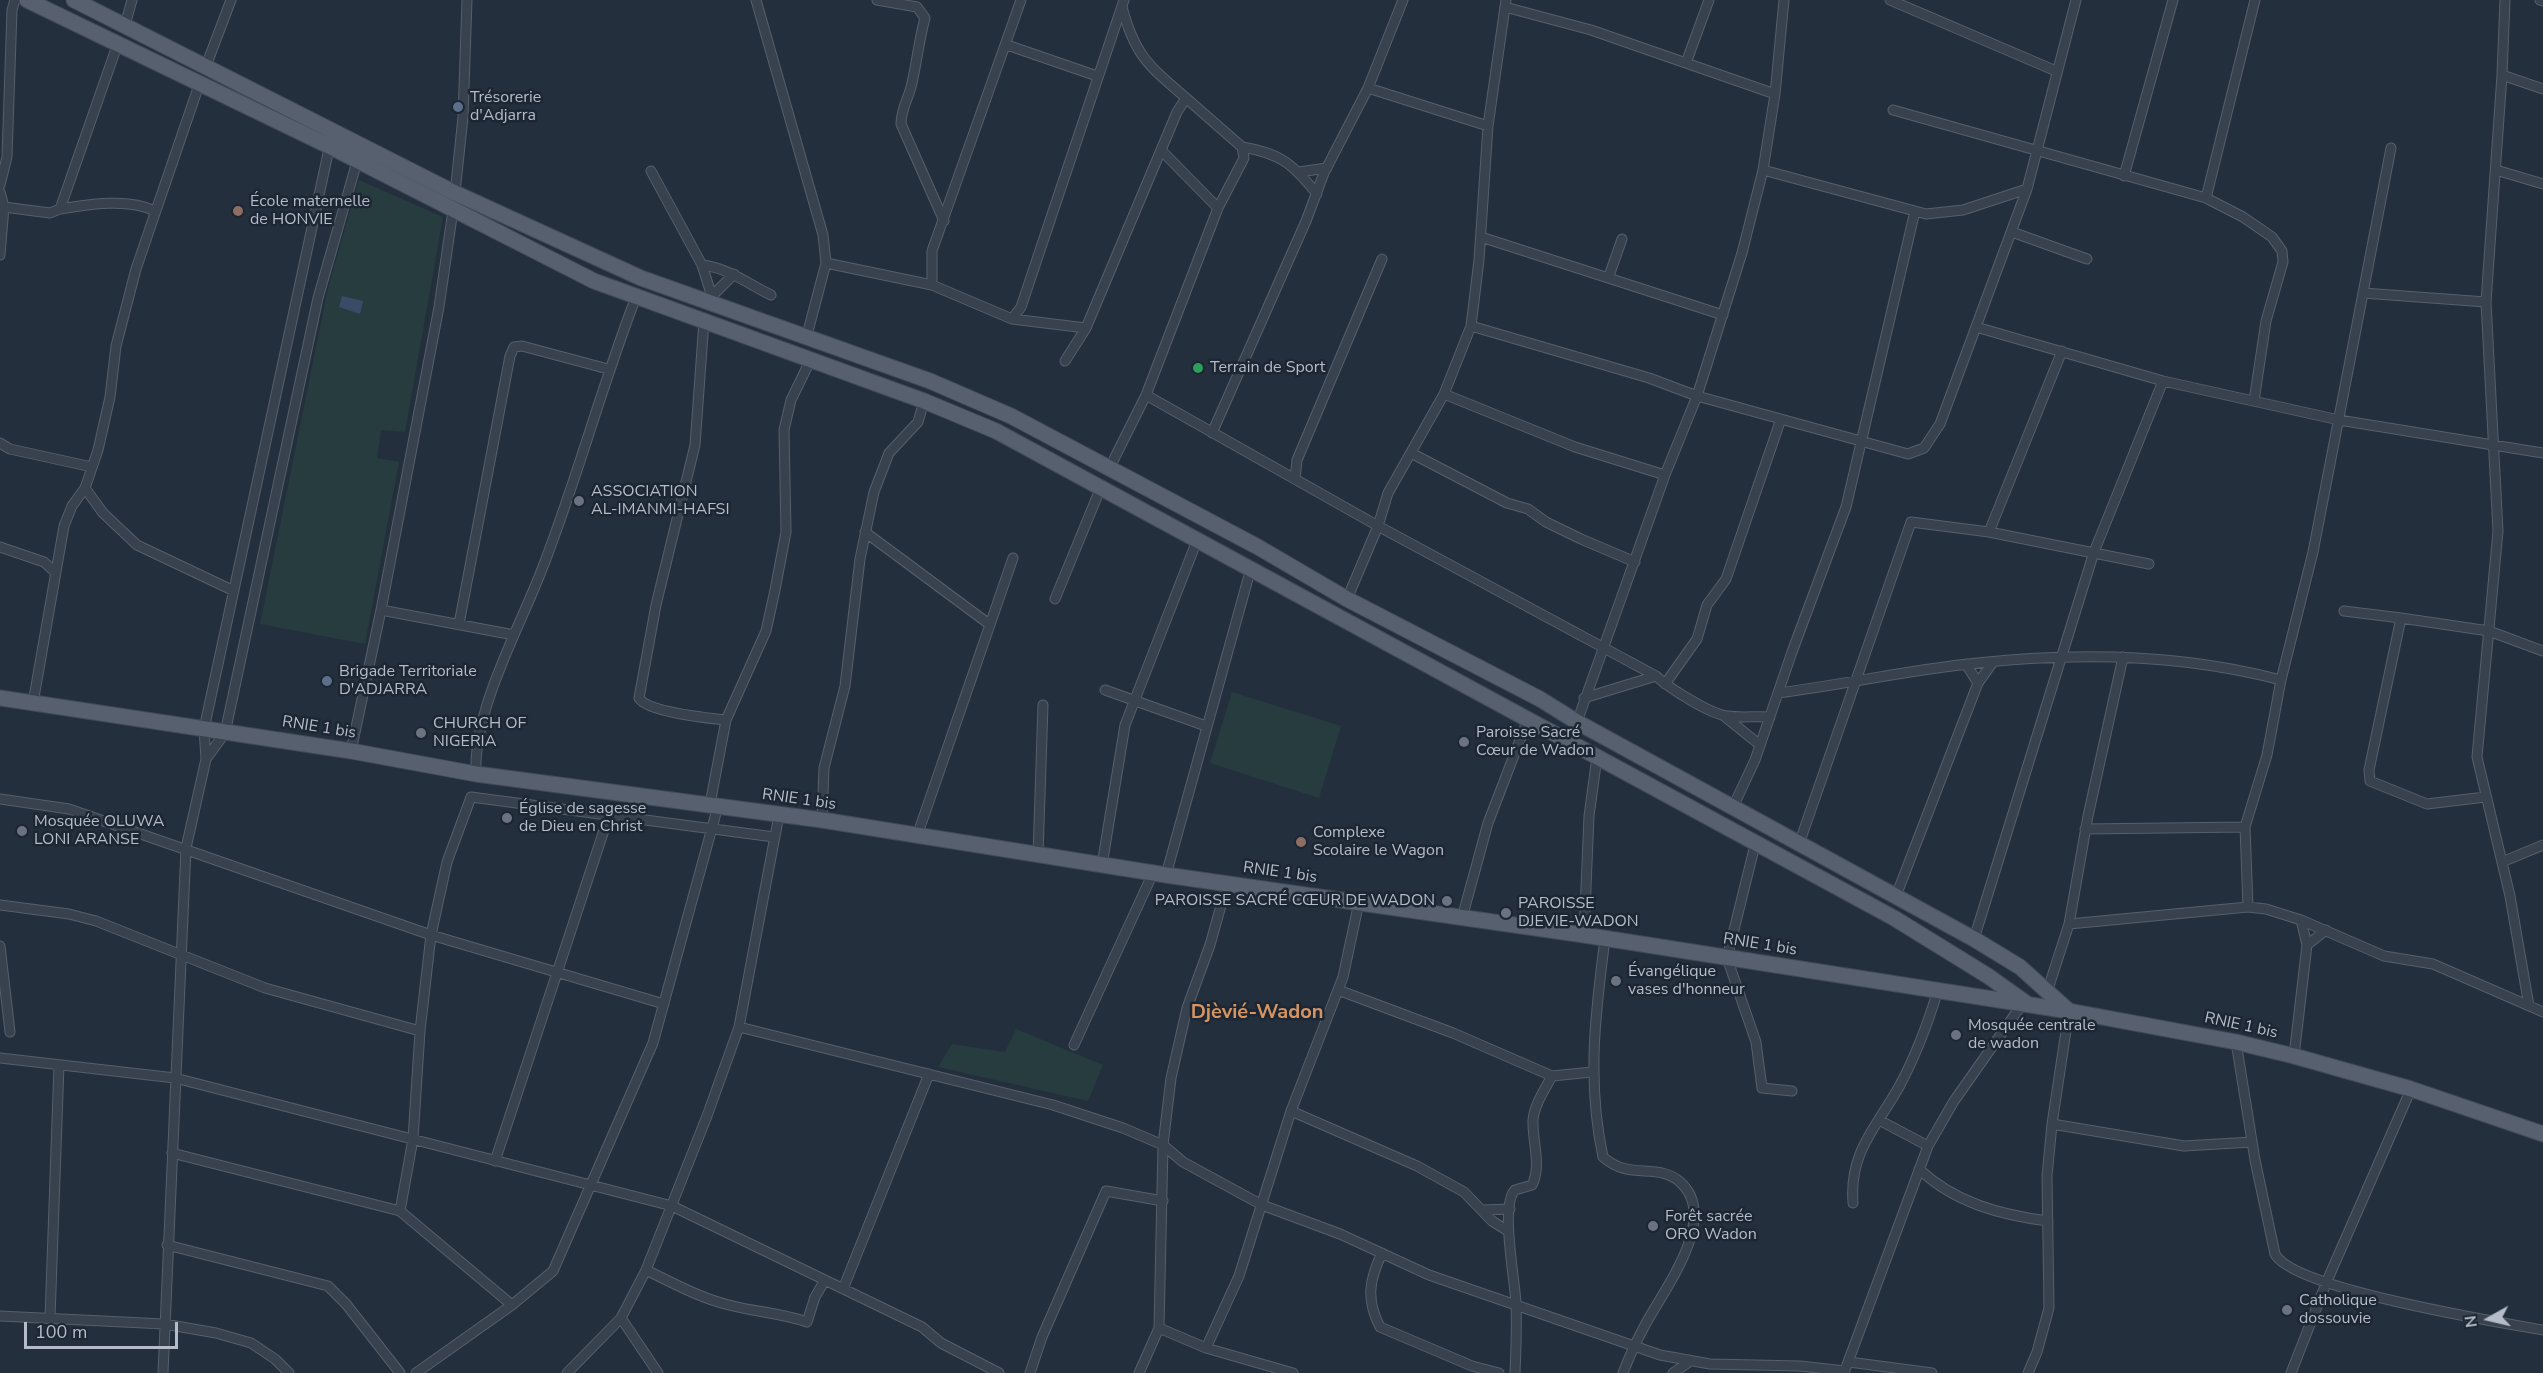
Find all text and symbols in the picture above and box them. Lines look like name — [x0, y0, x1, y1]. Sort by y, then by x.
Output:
place label: Trésorerie d'Adjarra — [470, 88, 541, 126]
marker: Trésorerie d'Adjarra — [451, 100, 465, 114]
place label: École maternelle de HONVIE — [250, 192, 370, 230]
marker: École maternelle de HONVIE — [231, 204, 245, 218]
place label: Terrain de Sport — [1210, 358, 1325, 378]
marker: Terrain de Sport — [1191, 361, 1205, 375]
place label: ASSOCIATION AL-IMANMI-HAFSI — [591, 482, 730, 520]
marker: ASSOCIATION AL-IMANMI-HAFSI — [572, 494, 586, 508]
place label: Brigade Territoriale D'ADJARRA — [339, 662, 477, 700]
marker: Brigade Territoriale D'ADJARRA — [320, 674, 334, 688]
street label: RNIE 1 bis — [281, 713, 357, 743]
place label: CHURCH OF NIGERIA — [433, 714, 526, 752]
place label: Paroisse Sacré Cœur de Wadon — [1476, 723, 1594, 761]
marker: CHURCH OF NIGERIA — [414, 726, 428, 740]
marker: Paroisse Sacré Cœur de Wadon — [1457, 735, 1471, 749]
street label: RNIE 1 bis — [761, 785, 837, 815]
place label: Église de sagesse de Dieu en Christ — [519, 799, 646, 837]
marker: Église de sagesse de Dieu en Christ — [500, 811, 514, 825]
place label: Mosquée OLUWA LONI ARANSE — [34, 812, 164, 850]
place label: Complexe Scolaire le Wagon — [1313, 823, 1444, 861]
marker: Mosquée OLUWA LONI ARANSE — [15, 824, 29, 838]
marker: Complexe Scolaire le Wagon — [1294, 835, 1308, 849]
street label: RNIE 1 bis — [1242, 858, 1318, 888]
place label: PAROISSE SACRÉ CŒUR DE WADON — [1155, 891, 1435, 911]
marker: PAROISSE SACRÉ CŒUR DE WADON — [1440, 894, 1454, 908]
place label: PAROISSE DJEVIE-WADON — [1518, 894, 1639, 932]
marker: PAROISSE DJEVIE-WADON — [1499, 906, 1513, 920]
street label: RNIE 1 bis — [1722, 930, 1798, 960]
place label: Évangélique vases d'honneur — [1628, 962, 1745, 1000]
marker: Évangélique vases d'honneur — [1609, 974, 1623, 988]
district label: Djèvié-Wadon — [1191, 1001, 1323, 1025]
street label: RNIE 1 bis — [2203, 1009, 2279, 1043]
place label: Mosquée centrale de wadon — [1968, 1016, 2095, 1054]
marker: Mosquée centrale de wadon — [1949, 1028, 1963, 1042]
place label: Forêt sacrée ORO Wadon — [1665, 1207, 1757, 1245]
marker: Forêt sacrée ORO Wadon — [1646, 1219, 1660, 1233]
north arrow — [2459, 1289, 2519, 1349]
place label: Catholique dossouvie — [2299, 1291, 2377, 1329]
marker: Catholique dossouvie — [2280, 1303, 2294, 1317]
scale bar — [27, 1310, 182, 1348]
text: N — [2459, 1314, 2483, 1329]
text: 100 m — [35, 1320, 87, 1344]

